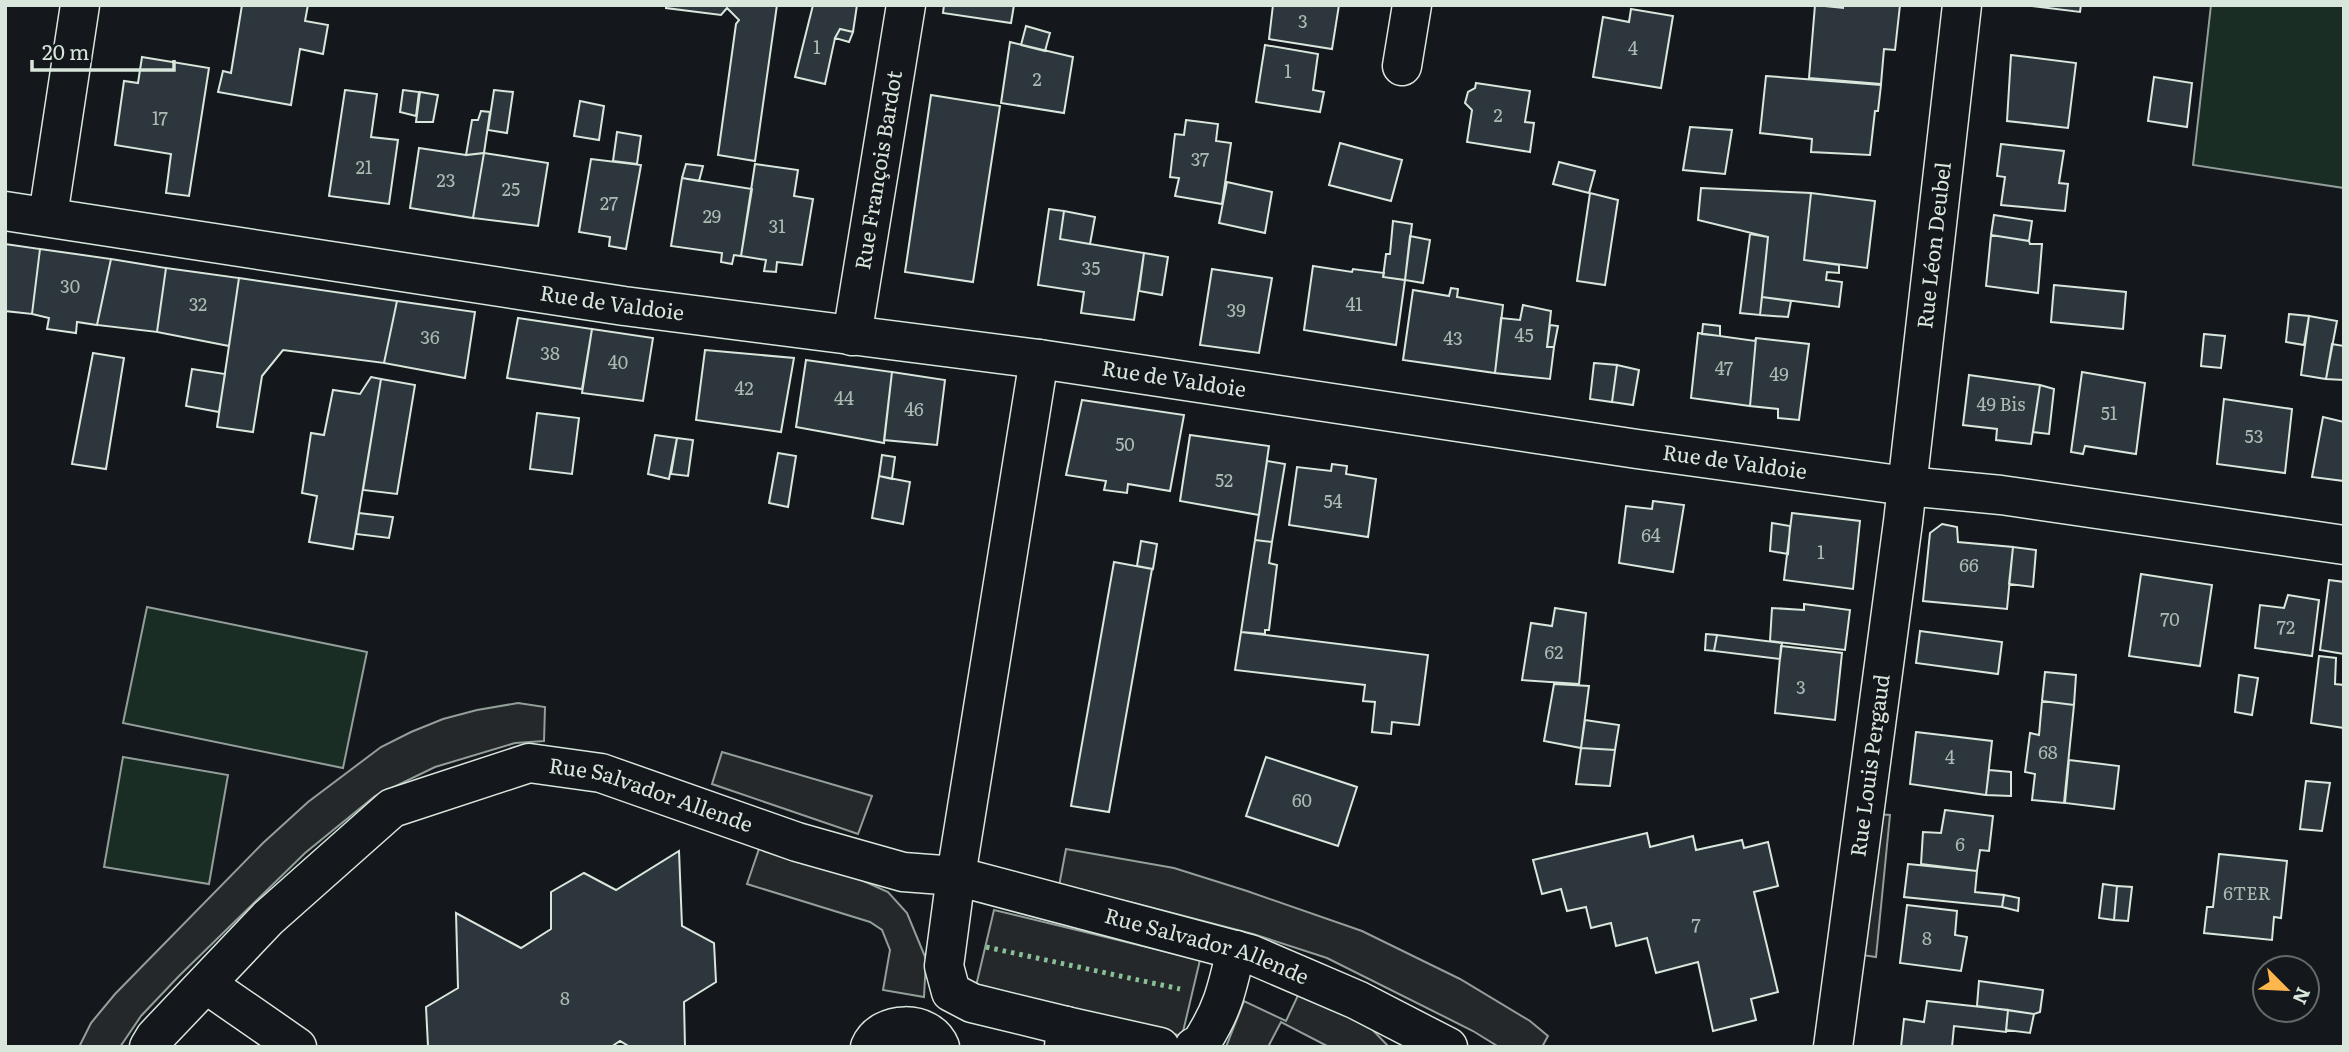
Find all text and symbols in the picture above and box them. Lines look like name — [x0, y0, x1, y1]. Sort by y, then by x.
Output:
house number: 3 — [1298, 7, 1308, 34]
scale bar — [32, 28, 173, 72]
house number: 1 — [813, 33, 821, 60]
house number: 4 — [1628, 34, 1638, 61]
text: 20 m — [42, 35, 89, 66]
house number: 1 — [1284, 57, 1292, 84]
house number: 2 — [1032, 65, 1042, 92]
street label: Rue François Bardot — [845, 67, 908, 272]
house number: 2 — [1493, 101, 1503, 128]
house number: 17 — [152, 104, 168, 131]
house number: 37 — [1191, 145, 1209, 172]
house number: 21 — [356, 153, 372, 180]
street label: Rue Léon Deubel — [1907, 160, 1957, 330]
house number: 23 — [437, 166, 455, 193]
house number: 25 — [502, 175, 520, 202]
house number: 27 — [600, 189, 618, 216]
house number: 29 — [703, 202, 721, 229]
house number: 31 — [768, 212, 786, 239]
house number: 35 — [1082, 254, 1100, 281]
house number: 30 — [60, 272, 80, 299]
street label: Rue de Valdoie — [538, 275, 686, 327]
house number: 32 — [189, 290, 207, 317]
house number: 41 — [1345, 290, 1363, 317]
house number: 39 — [1226, 296, 1246, 323]
house number: 45 — [1514, 321, 1534, 348]
house number: 36 — [420, 323, 440, 350]
house number: 43 — [1443, 324, 1463, 351]
house number: 38 — [540, 339, 560, 366]
house number: 40 — [608, 348, 628, 375]
street label: Rue de Valdoie — [1100, 351, 1249, 403]
house number: 47 — [1715, 354, 1733, 381]
house number: 49 — [1769, 360, 1789, 387]
house number: 42 — [734, 374, 754, 401]
house number: 44 — [834, 384, 854, 411]
house number: 49 Bis — [1977, 390, 2025, 417]
house number: 46 — [904, 395, 924, 422]
house number: 51 — [2101, 399, 2117, 426]
house number: 53 — [2245, 422, 2263, 449]
house number: 50 — [1115, 430, 1135, 457]
street label: Rue de Valdoie — [1661, 435, 1809, 485]
house number: 52 — [1215, 466, 1233, 493]
house number: 54 — [1323, 487, 1343, 514]
house number: 64 — [1641, 521, 1661, 548]
house number: 1 — [1817, 538, 1825, 565]
house number: 66 — [1959, 551, 1979, 578]
house number: 70 — [2160, 605, 2180, 632]
house number: 72 — [2277, 613, 2295, 640]
house number: 62 — [1545, 638, 1563, 665]
street label: Rue Louis Pergaud — [1841, 672, 1896, 858]
house number: 3 — [1796, 673, 1806, 700]
house number: 68 — [2038, 738, 2058, 765]
house number: 4 — [1945, 743, 1955, 770]
street label: Rue Salvador Allende — [547, 748, 758, 838]
house number: 60 — [1292, 786, 1312, 813]
house number: 6 — [1955, 830, 1965, 857]
house number: 6TER — [2223, 879, 2271, 906]
street label: Rue Salvador Allende — [1102, 898, 1315, 991]
house number: 7 — [1691, 911, 1701, 938]
house number: 8 — [1922, 924, 1932, 951]
north arrow — [2251, 954, 2321, 1024]
text: N — [2286, 983, 2318, 1009]
house number: 8 — [560, 984, 570, 1011]

